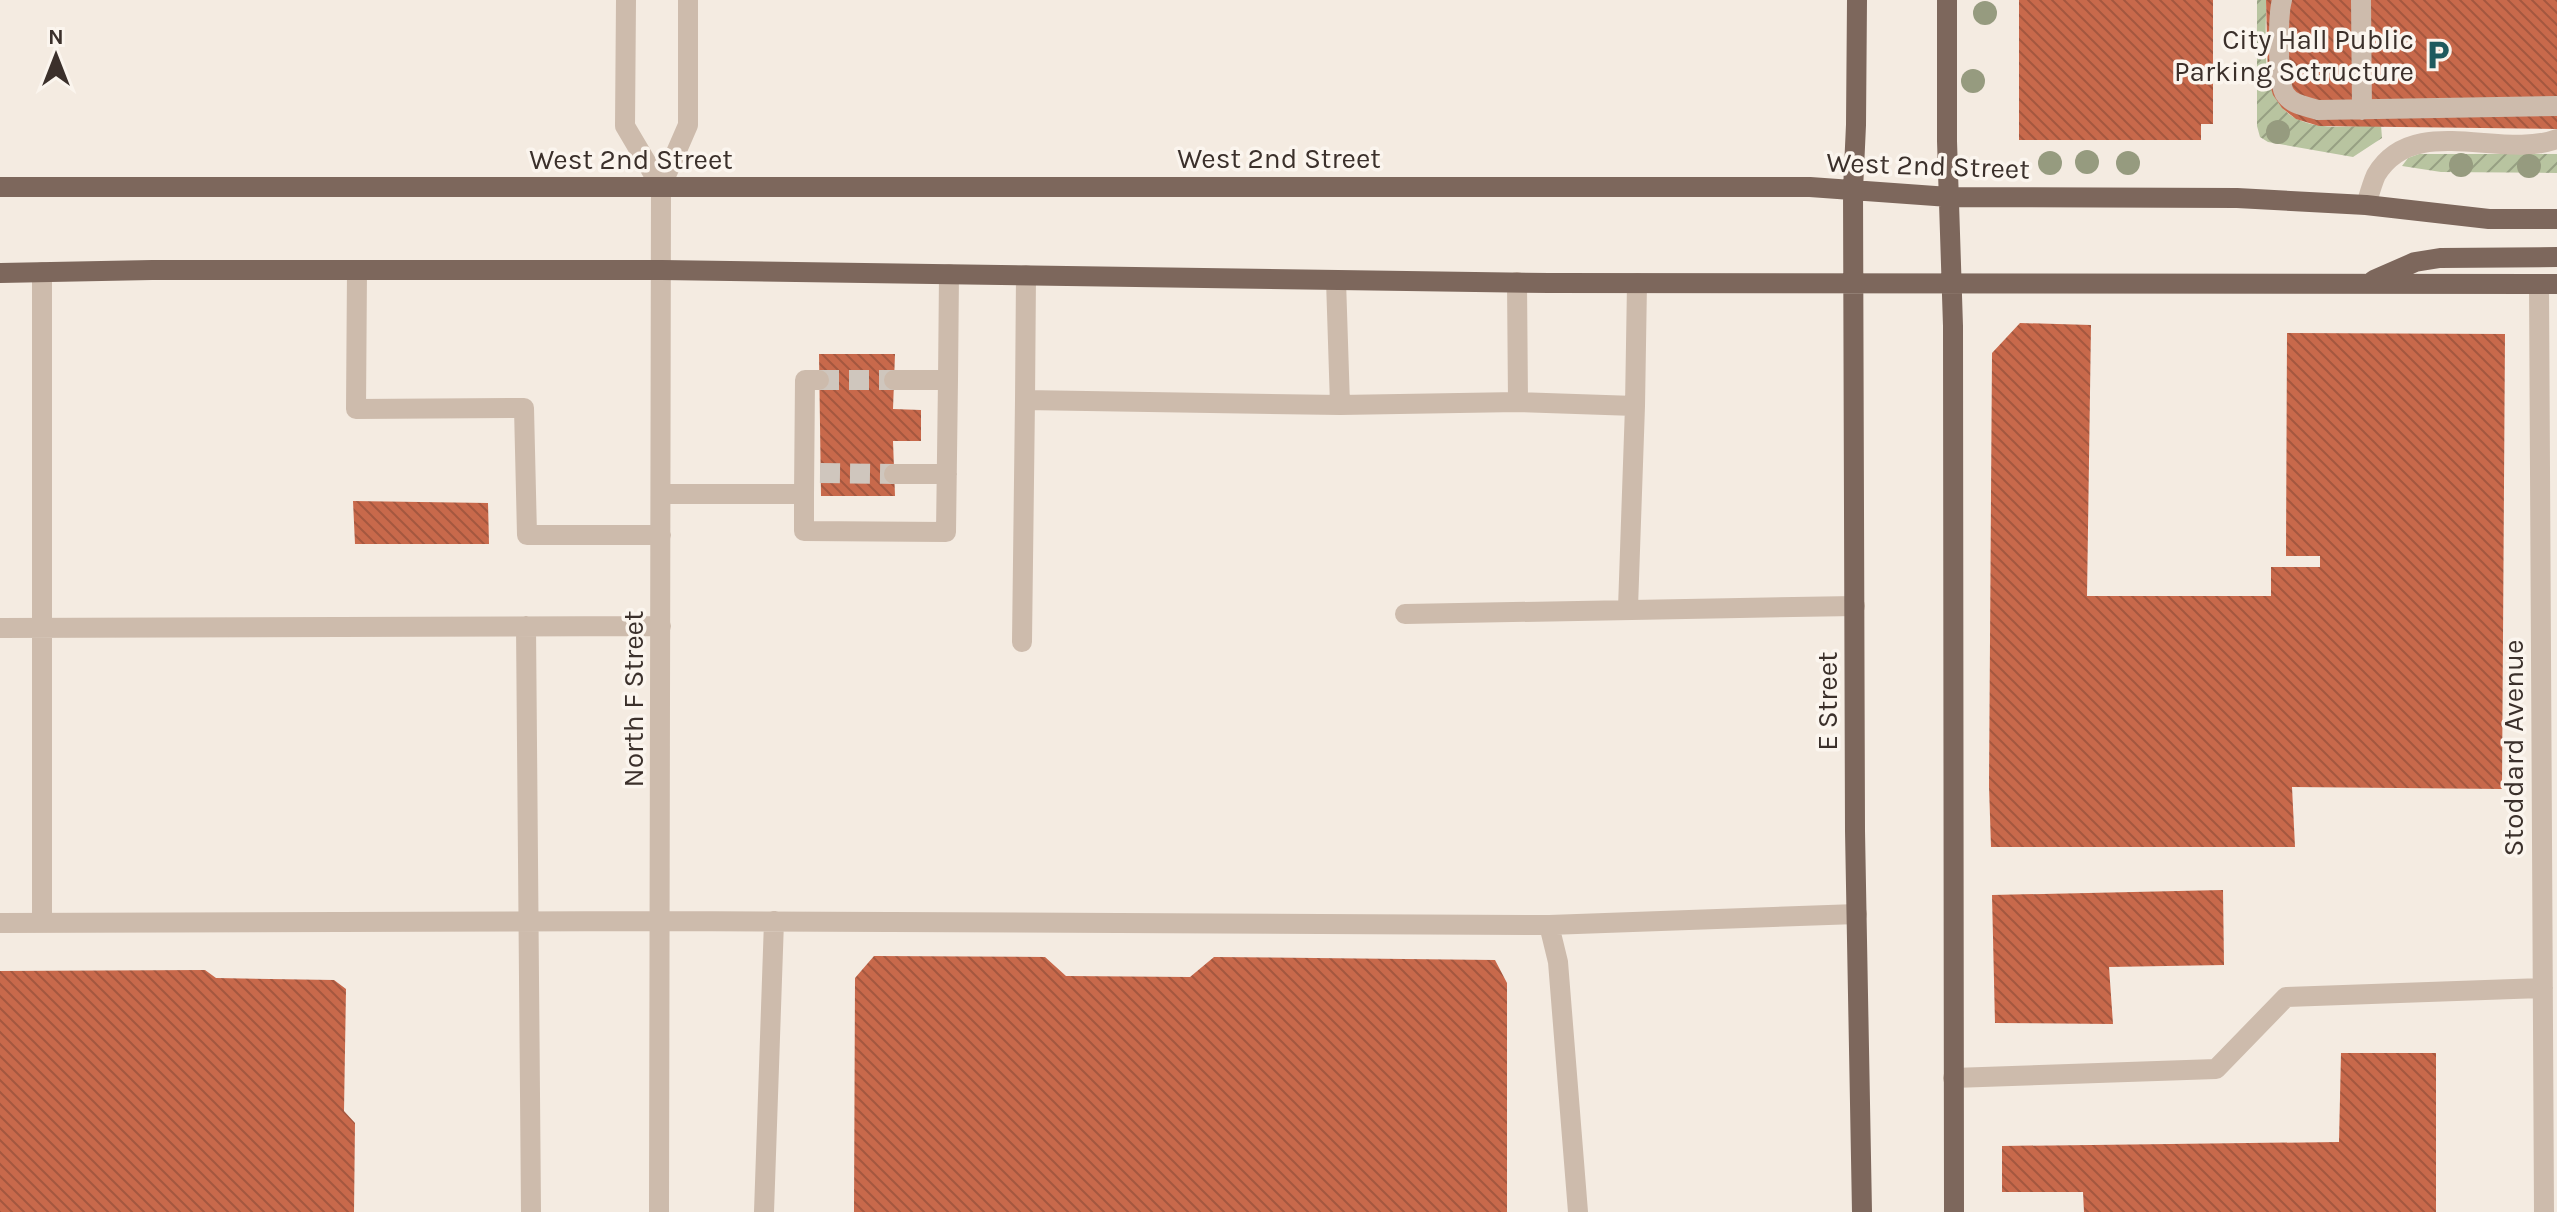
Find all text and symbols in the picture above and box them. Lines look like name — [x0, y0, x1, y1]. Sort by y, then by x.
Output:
north arrow — [16, 16, 96, 96]
place label: City Hall Public Parking Sctructure — [2174, 23, 2414, 88]
text: N — [48, 24, 64, 50]
parking icon: City Hall Public Parking Sctructure — [2421, 38, 2455, 72]
street label: West 2nd Street — [1177, 142, 1381, 175]
street label: West 2nd Street — [529, 143, 733, 176]
street label: West 2nd Street — [1826, 145, 2030, 186]
street label: North F Street — [617, 611, 650, 787]
street label: Stoddard Avenue — [2497, 640, 2530, 856]
street label: E Street — [1811, 651, 1844, 751]

